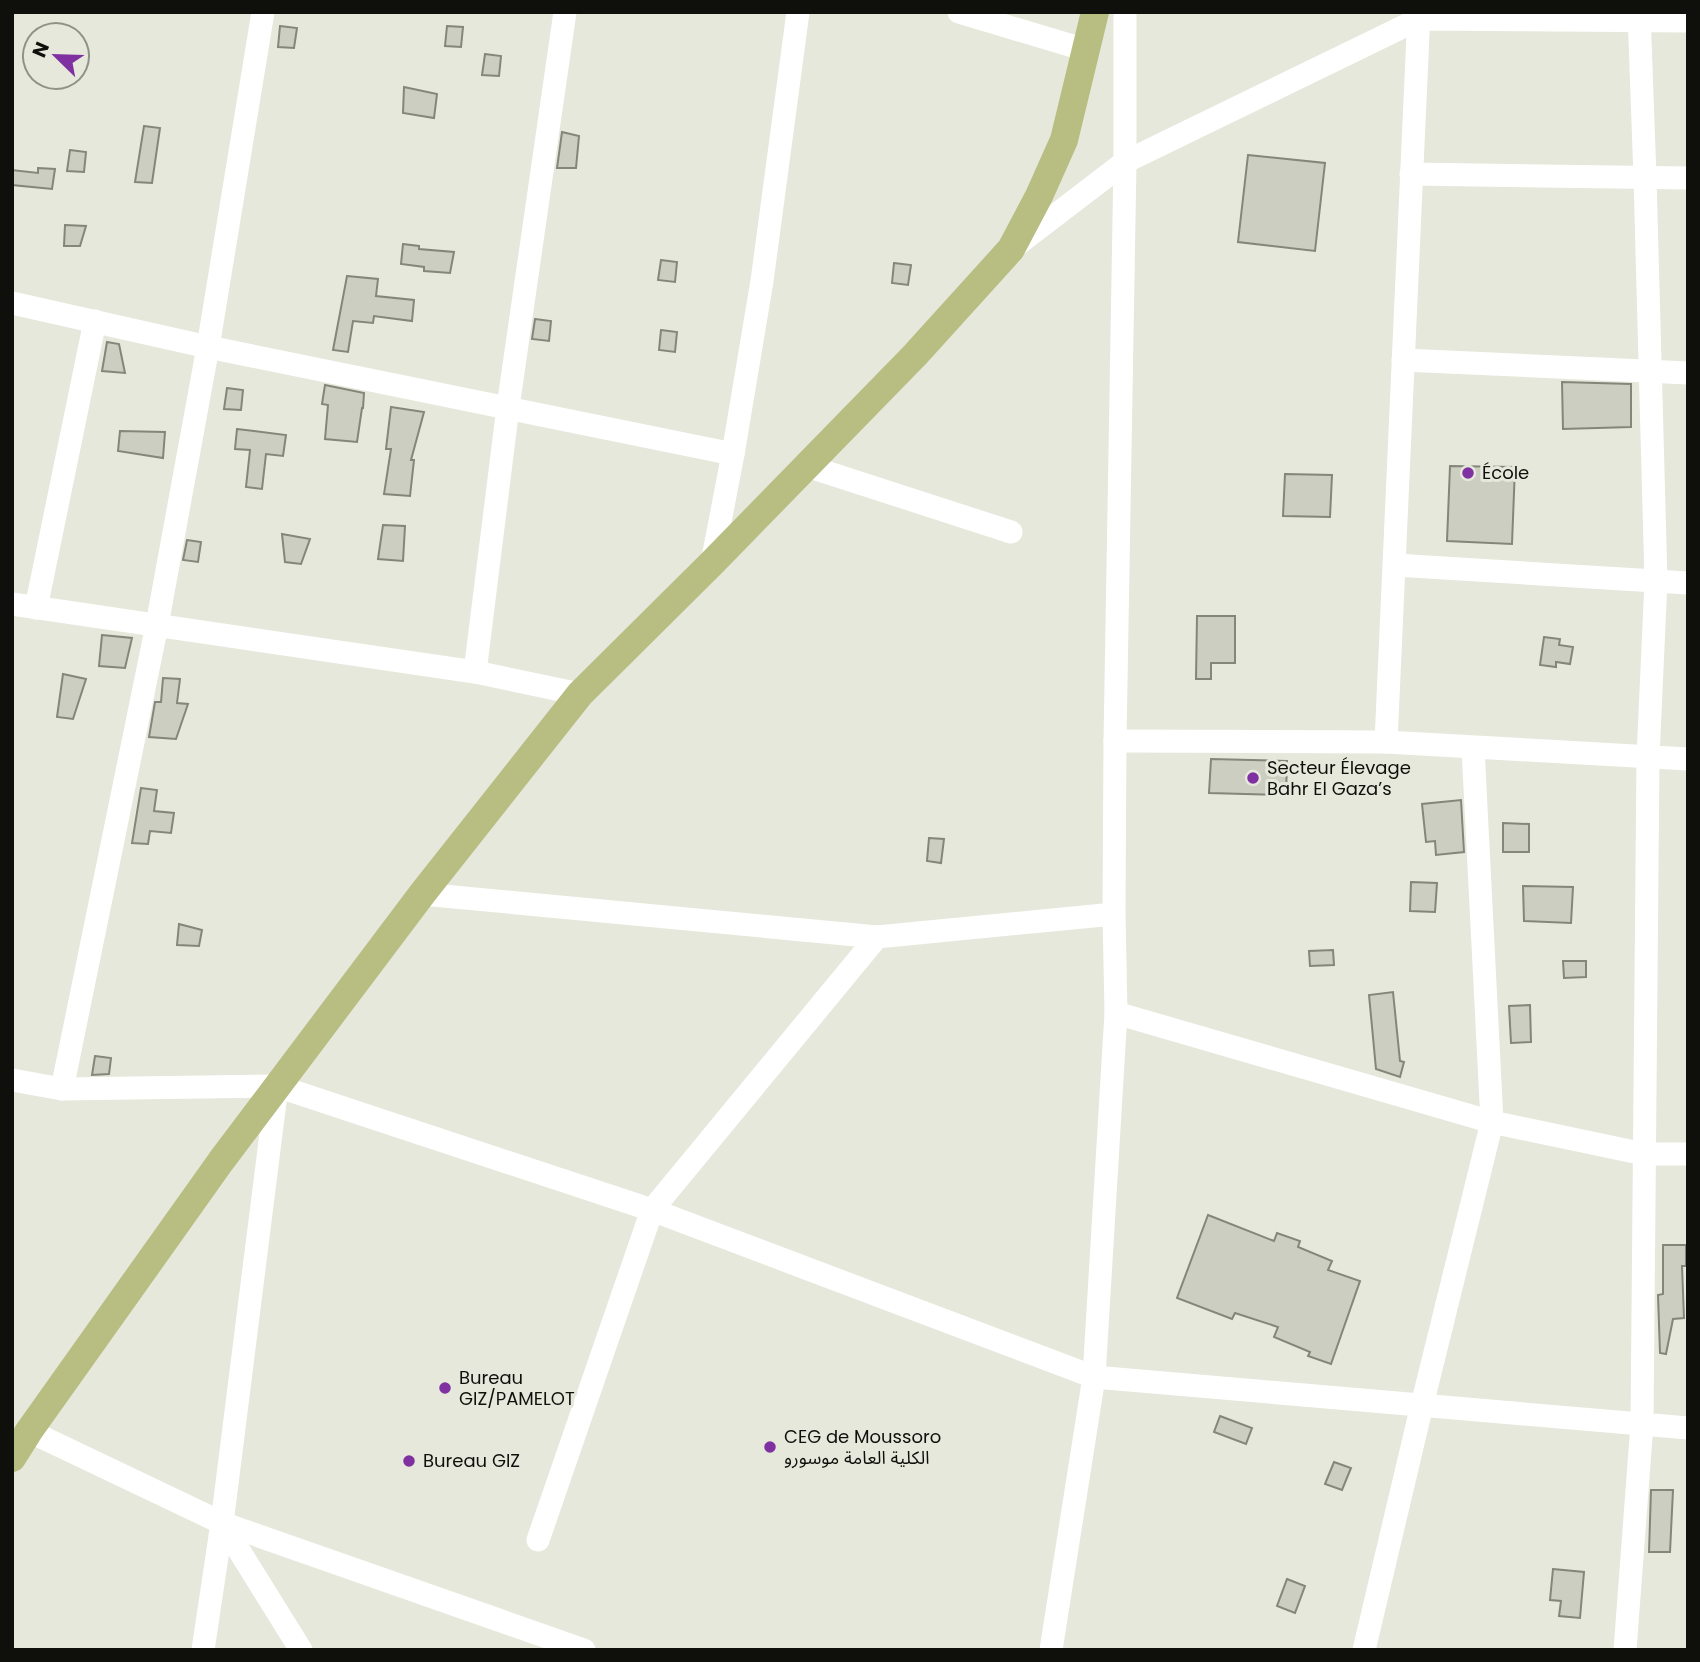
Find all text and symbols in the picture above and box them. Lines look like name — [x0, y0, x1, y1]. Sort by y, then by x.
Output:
north arrow — [21, 21, 91, 91]
text: N — [26, 38, 56, 61]
place label: École — [1482, 460, 1529, 485]
marker: École — [1460, 465, 1476, 481]
place label: Secteur Élevage Bahr El Gaza’s — [1267, 755, 1411, 801]
marker: Secteur Élevage Bahr El Gaza’s — [1245, 770, 1261, 786]
place label: Bureau GIZ/PAMELOT — [459, 1365, 575, 1411]
marker: Bureau GIZ/PAMELOT — [437, 1380, 453, 1396]
place label: CEG de Moussoro الكلية العامة موسورو — [784, 1424, 941, 1470]
marker: CEG de Moussoro الكلية العامة موسورو — [762, 1439, 778, 1455]
place label: Bureau GIZ — [423, 1448, 520, 1473]
marker: Bureau GIZ — [401, 1453, 417, 1469]

